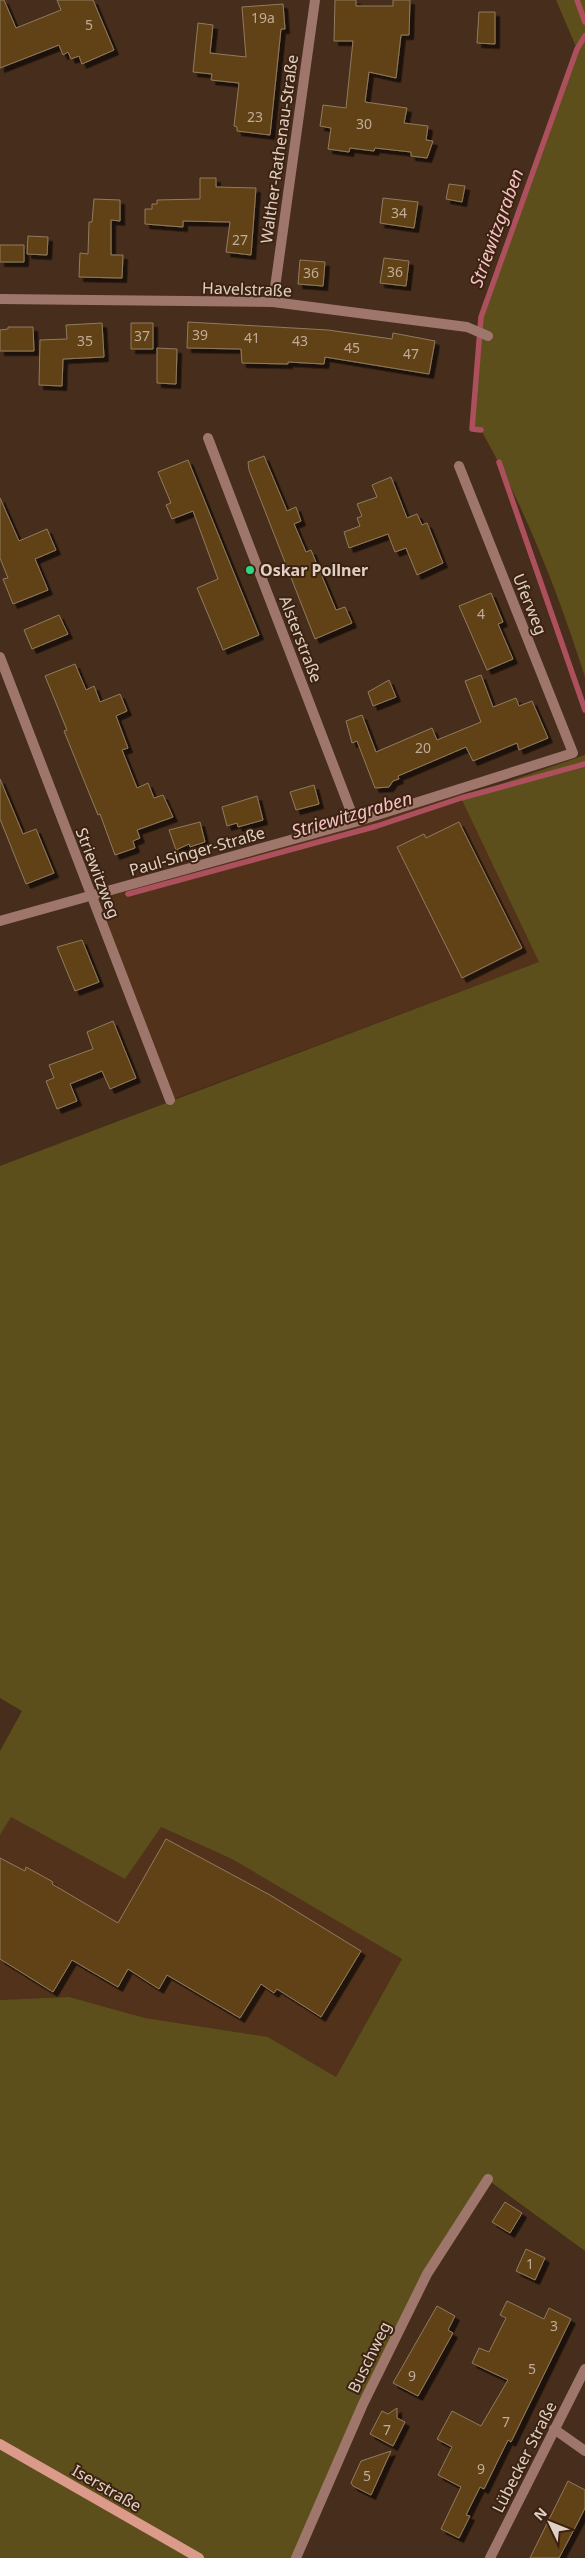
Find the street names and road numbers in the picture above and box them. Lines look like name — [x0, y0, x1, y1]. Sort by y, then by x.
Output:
street label: Walther-Rathenau-Straße — [255, 53, 303, 245]
street label: Havelstraße — [202, 276, 292, 302]
street label: Uferweg — [508, 570, 552, 638]
street label: Alsterstraße — [274, 592, 328, 686]
street label: Paul-Singer-Straße — [127, 821, 267, 881]
street label: Striewitzweg — [71, 825, 125, 921]
street label: Buschweg — [342, 2318, 396, 2396]
street label: Lübecker Straße — [486, 2398, 562, 2516]
street label: Iserstraße — [68, 2459, 146, 2517]

